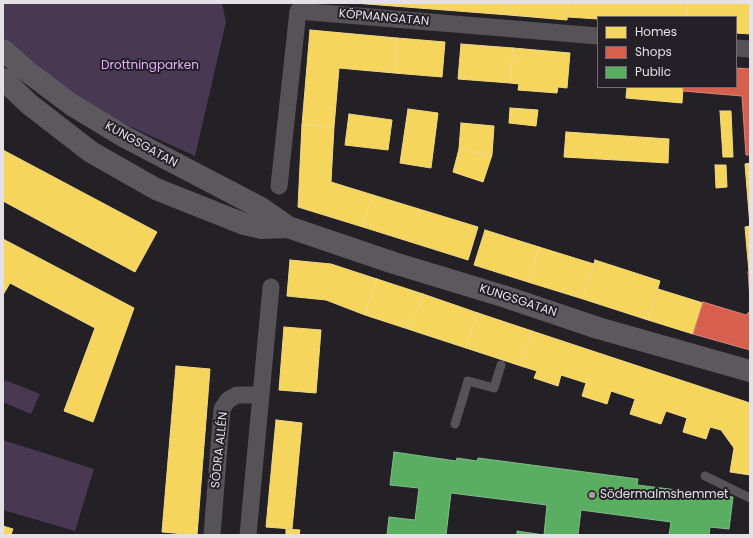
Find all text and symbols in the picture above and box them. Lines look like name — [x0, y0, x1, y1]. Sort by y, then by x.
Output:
street label: KÖPMANGATAN — [338, 7, 430, 29]
legend — [597, 16, 737, 88]
text: Homes — [635, 23, 677, 40]
text: Shops — [635, 43, 672, 60]
park label: Drottningparken — [101, 59, 199, 73]
text: Public — [635, 63, 671, 80]
street label: KUNGSGATAN — [102, 119, 180, 171]
street label: KUNGSGATAN — [477, 282, 559, 320]
street label: SÖDRA ALLÉN — [209, 411, 231, 489]
place label: Södermalmshemmet — [600, 488, 728, 502]
marker: Södermalmshemmet — [587, 490, 597, 500]

